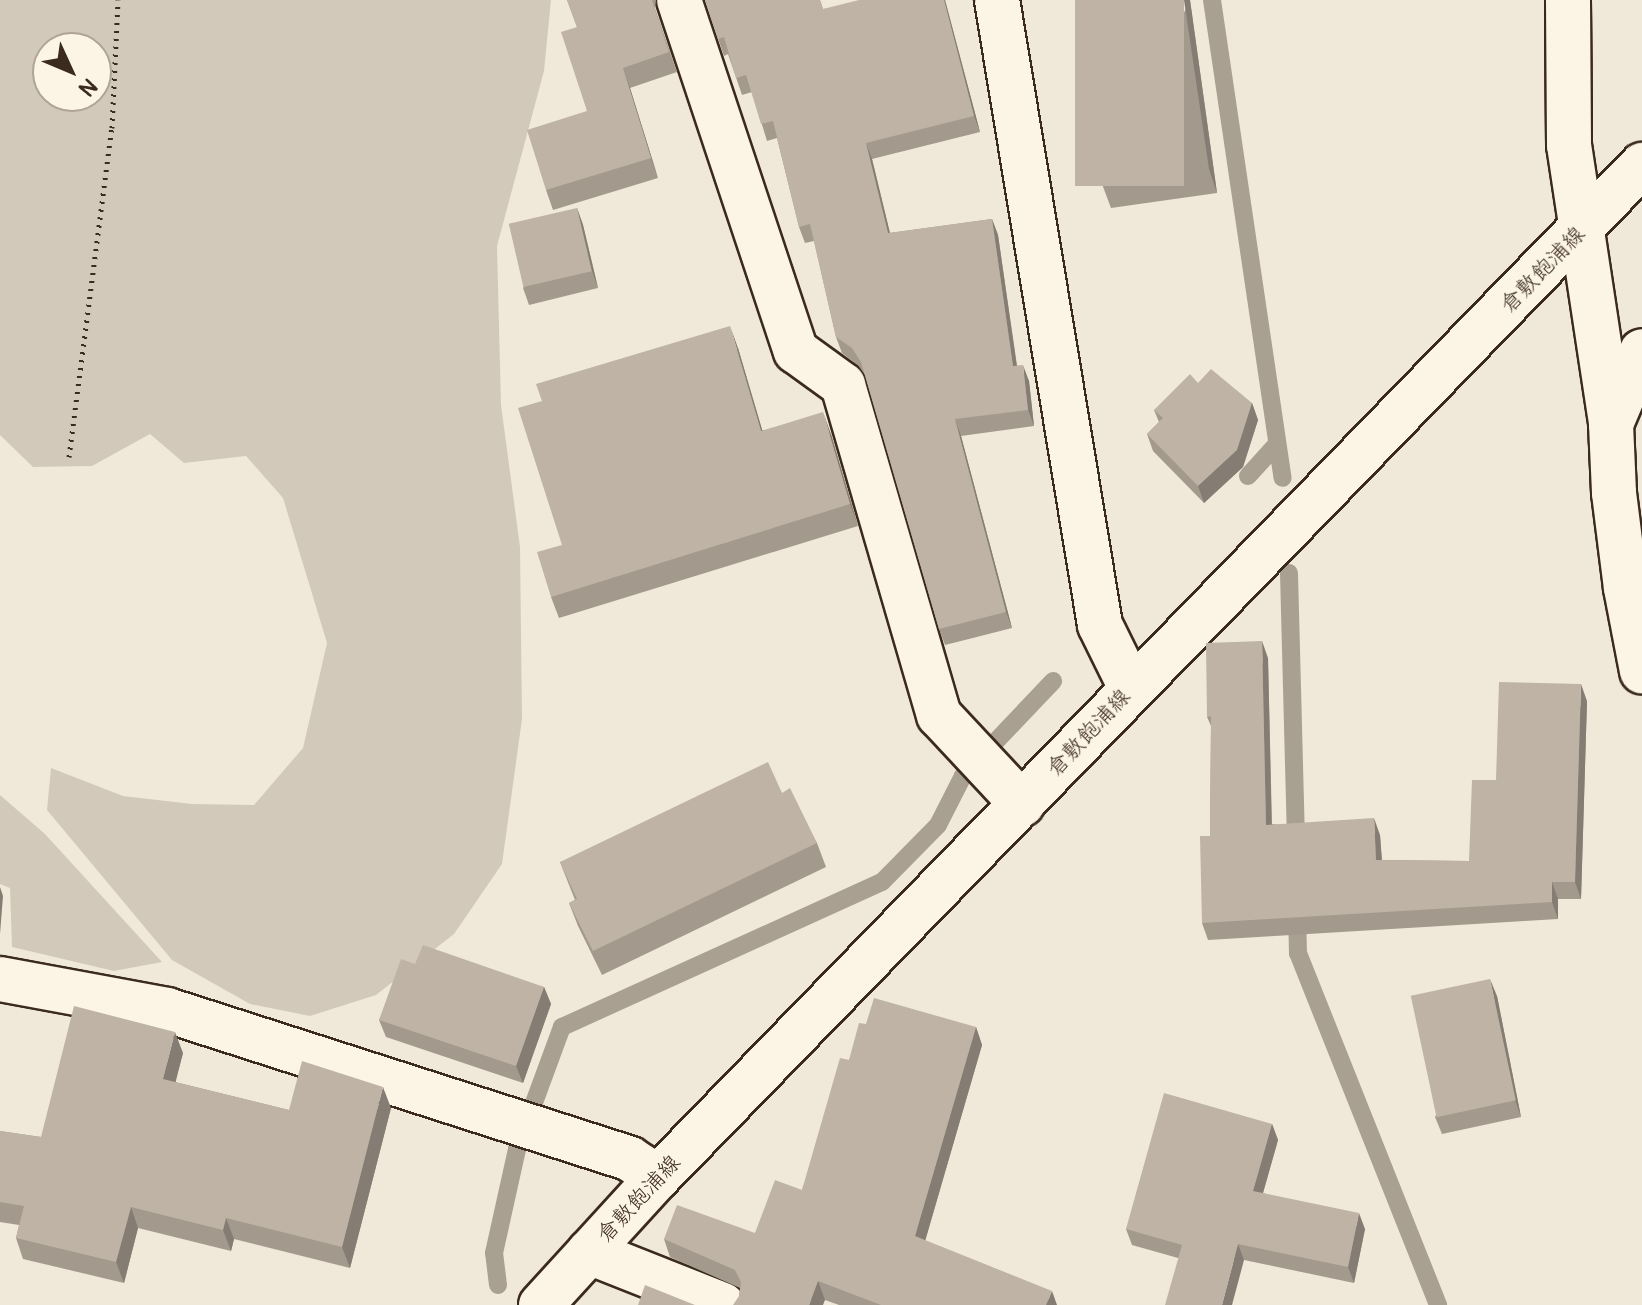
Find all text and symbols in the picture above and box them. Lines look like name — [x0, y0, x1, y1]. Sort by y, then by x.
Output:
north arrow — [32, 32, 112, 112]
text: N — [73, 72, 103, 102]
street label: 倉敷飽浦線 — [1495, 221, 1591, 319]
street label: 倉敷飽浦線 — [1042, 684, 1136, 782]
street label: 倉敷飽浦線 — [592, 1150, 686, 1248]

